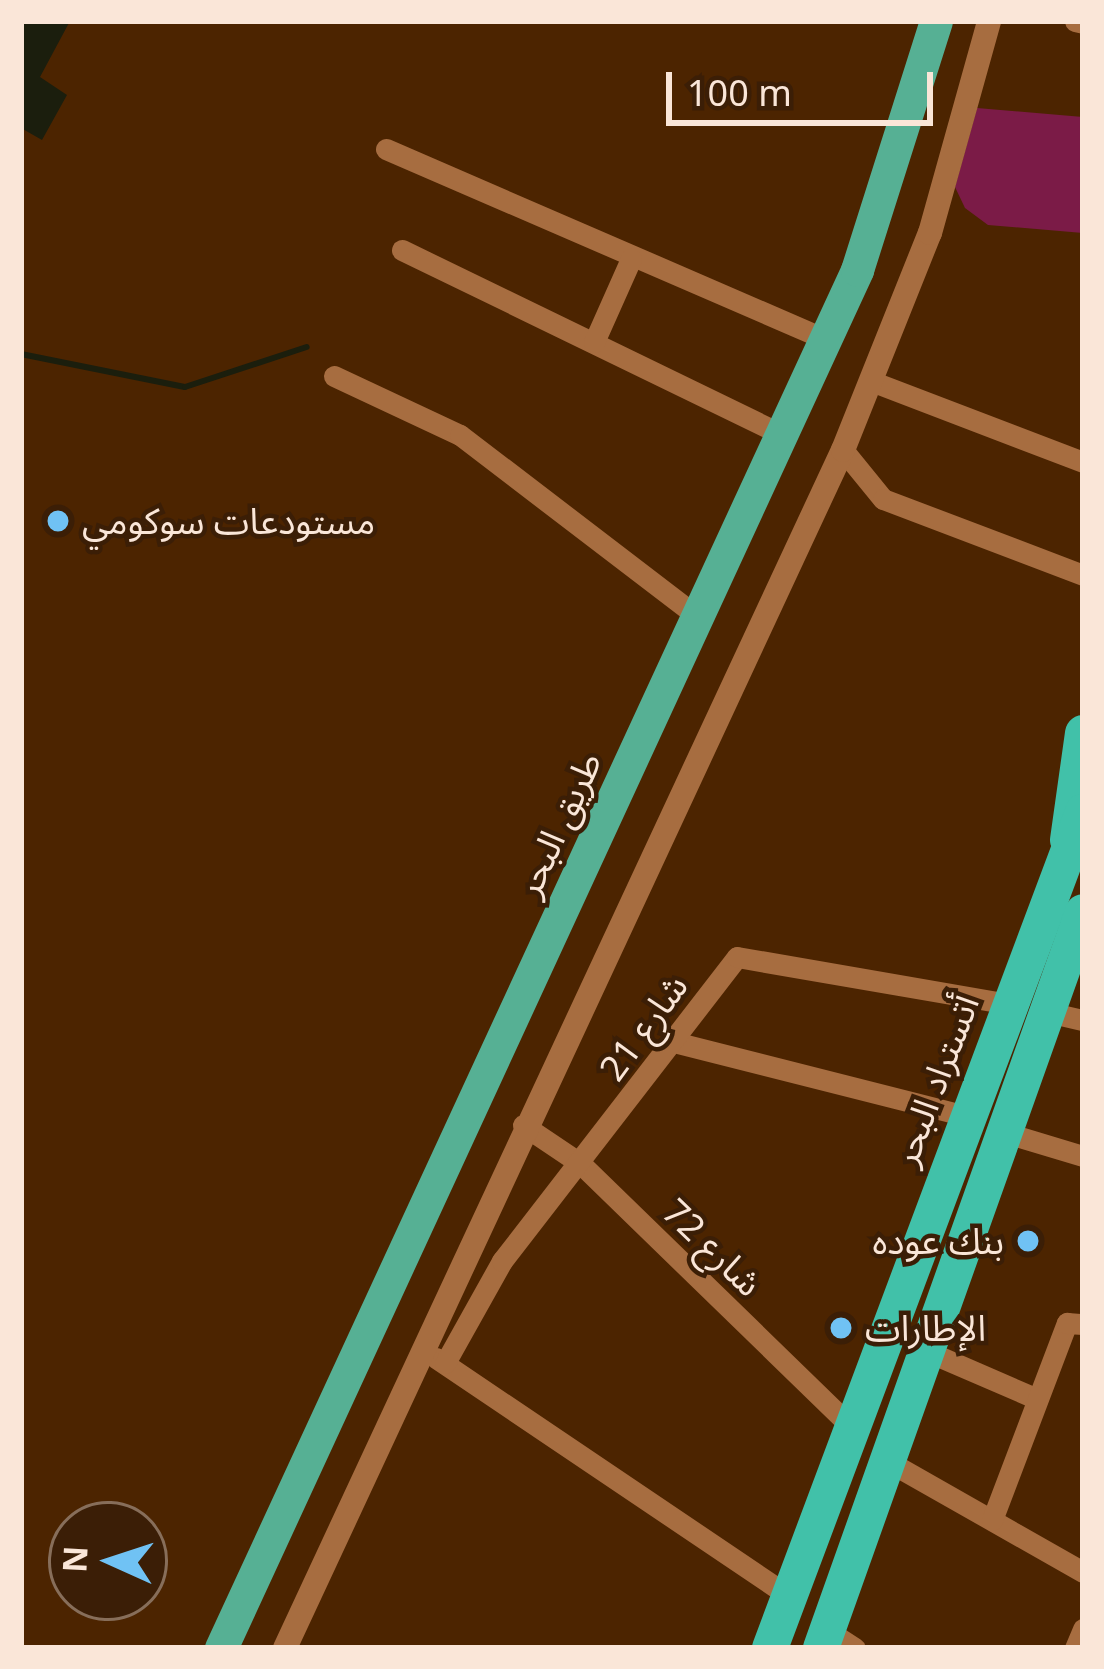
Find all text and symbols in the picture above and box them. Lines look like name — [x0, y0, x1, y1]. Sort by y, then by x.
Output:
scale bar — [672, 48, 939, 122]
text: 100 m — [687, 68, 792, 117]
place label: مستودعات سوكومي — [82, 499, 375, 543]
marker: مستودعات سوكومي — [45, 508, 71, 534]
street label: طريق البحر — [506, 745, 610, 903]
street label: شارع 21 — [590, 965, 696, 1089]
street label: أتستراد البحر — [883, 989, 987, 1171]
street label: شارع 72 — [655, 1190, 771, 1304]
place label: بنك عوده — [873, 1219, 1004, 1263]
marker: بنك عوده — [1015, 1228, 1041, 1254]
place label: الإطارات — [865, 1306, 986, 1350]
marker: الإطارات — [828, 1315, 854, 1341]
north arrow — [48, 1501, 168, 1621]
text: N — [51, 1545, 98, 1574]

